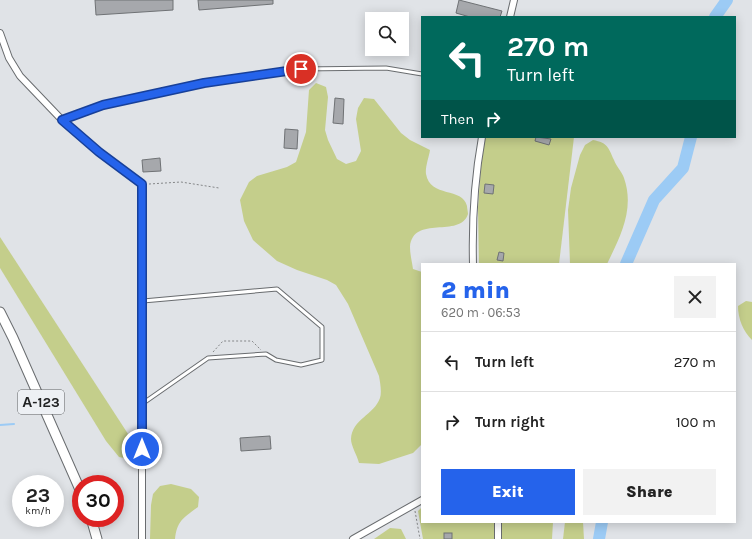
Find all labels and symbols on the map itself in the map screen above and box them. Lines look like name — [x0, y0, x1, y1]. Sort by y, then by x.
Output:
pin — [284, 52, 318, 86]
road number: А-123 — [18, 390, 64, 414]
position arrow — [121, 428, 163, 470]
speed limit sign: 30 — [72, 475, 124, 527]

